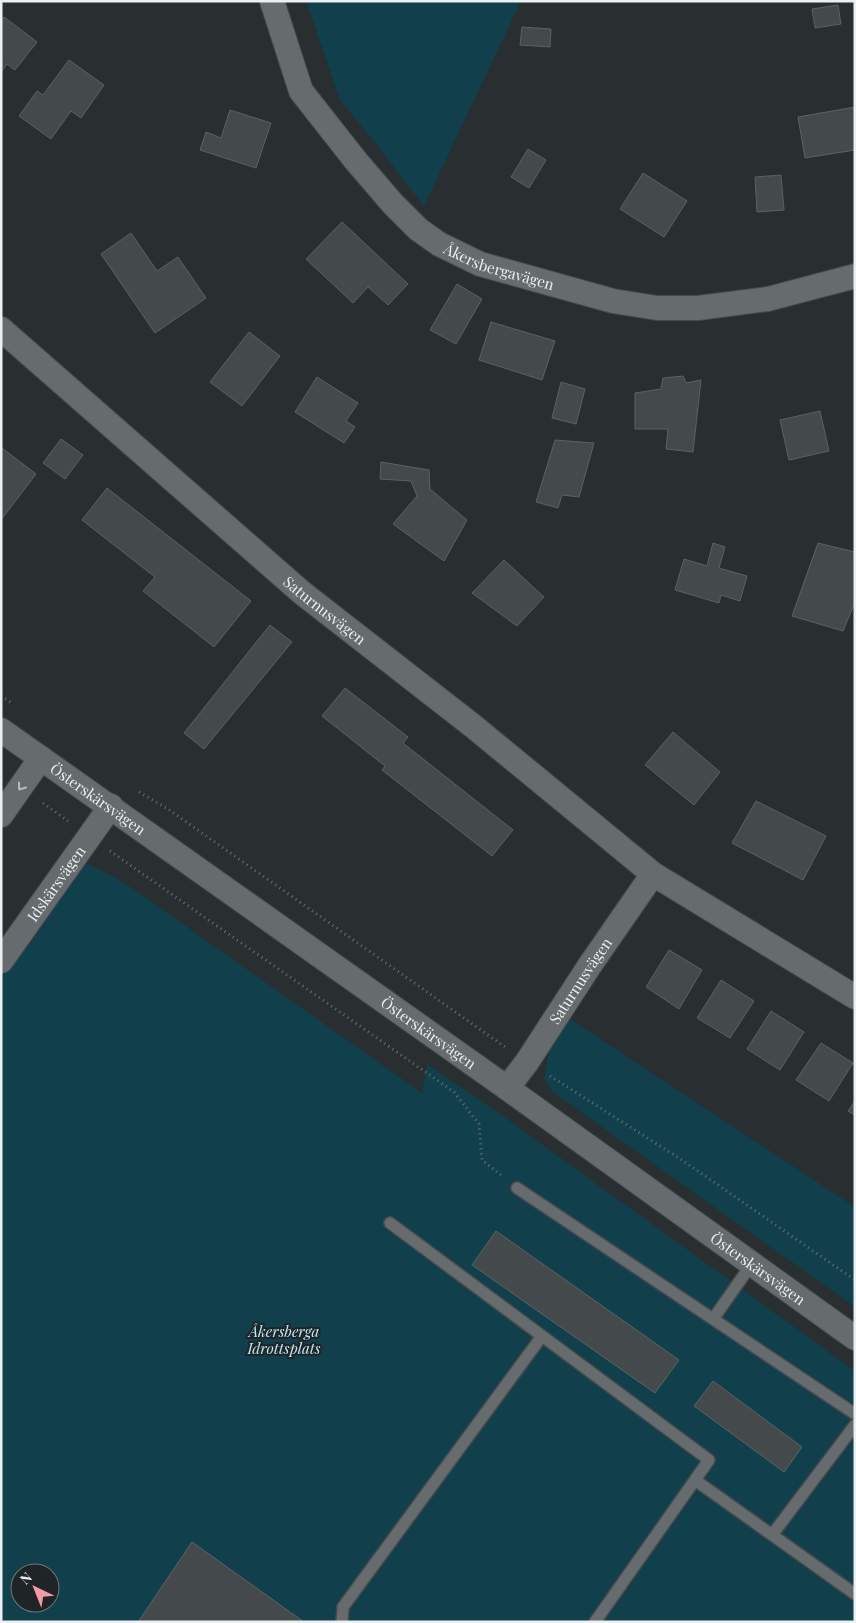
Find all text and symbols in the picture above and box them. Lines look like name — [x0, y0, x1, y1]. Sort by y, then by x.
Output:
street label: Åkersbergavägen — [440, 238, 556, 294]
street label: Saturnusvägen — [279, 571, 370, 649]
street label: Österskärsvägen — [47, 758, 150, 839]
one-way arrow — [18, 781, 27, 791]
street label: Idskärsvägen — [22, 842, 90, 925]
street label: Saturnusvägen — [544, 933, 616, 1028]
street label: Österskärsvägen — [377, 992, 480, 1073]
street label: Österskärsvägen — [707, 1228, 810, 1309]
park label: Åkersberga Idrottsplats — [246, 1321, 321, 1358]
north arrow — [10, 1563, 60, 1613]
text: N — [16, 1568, 36, 1589]

